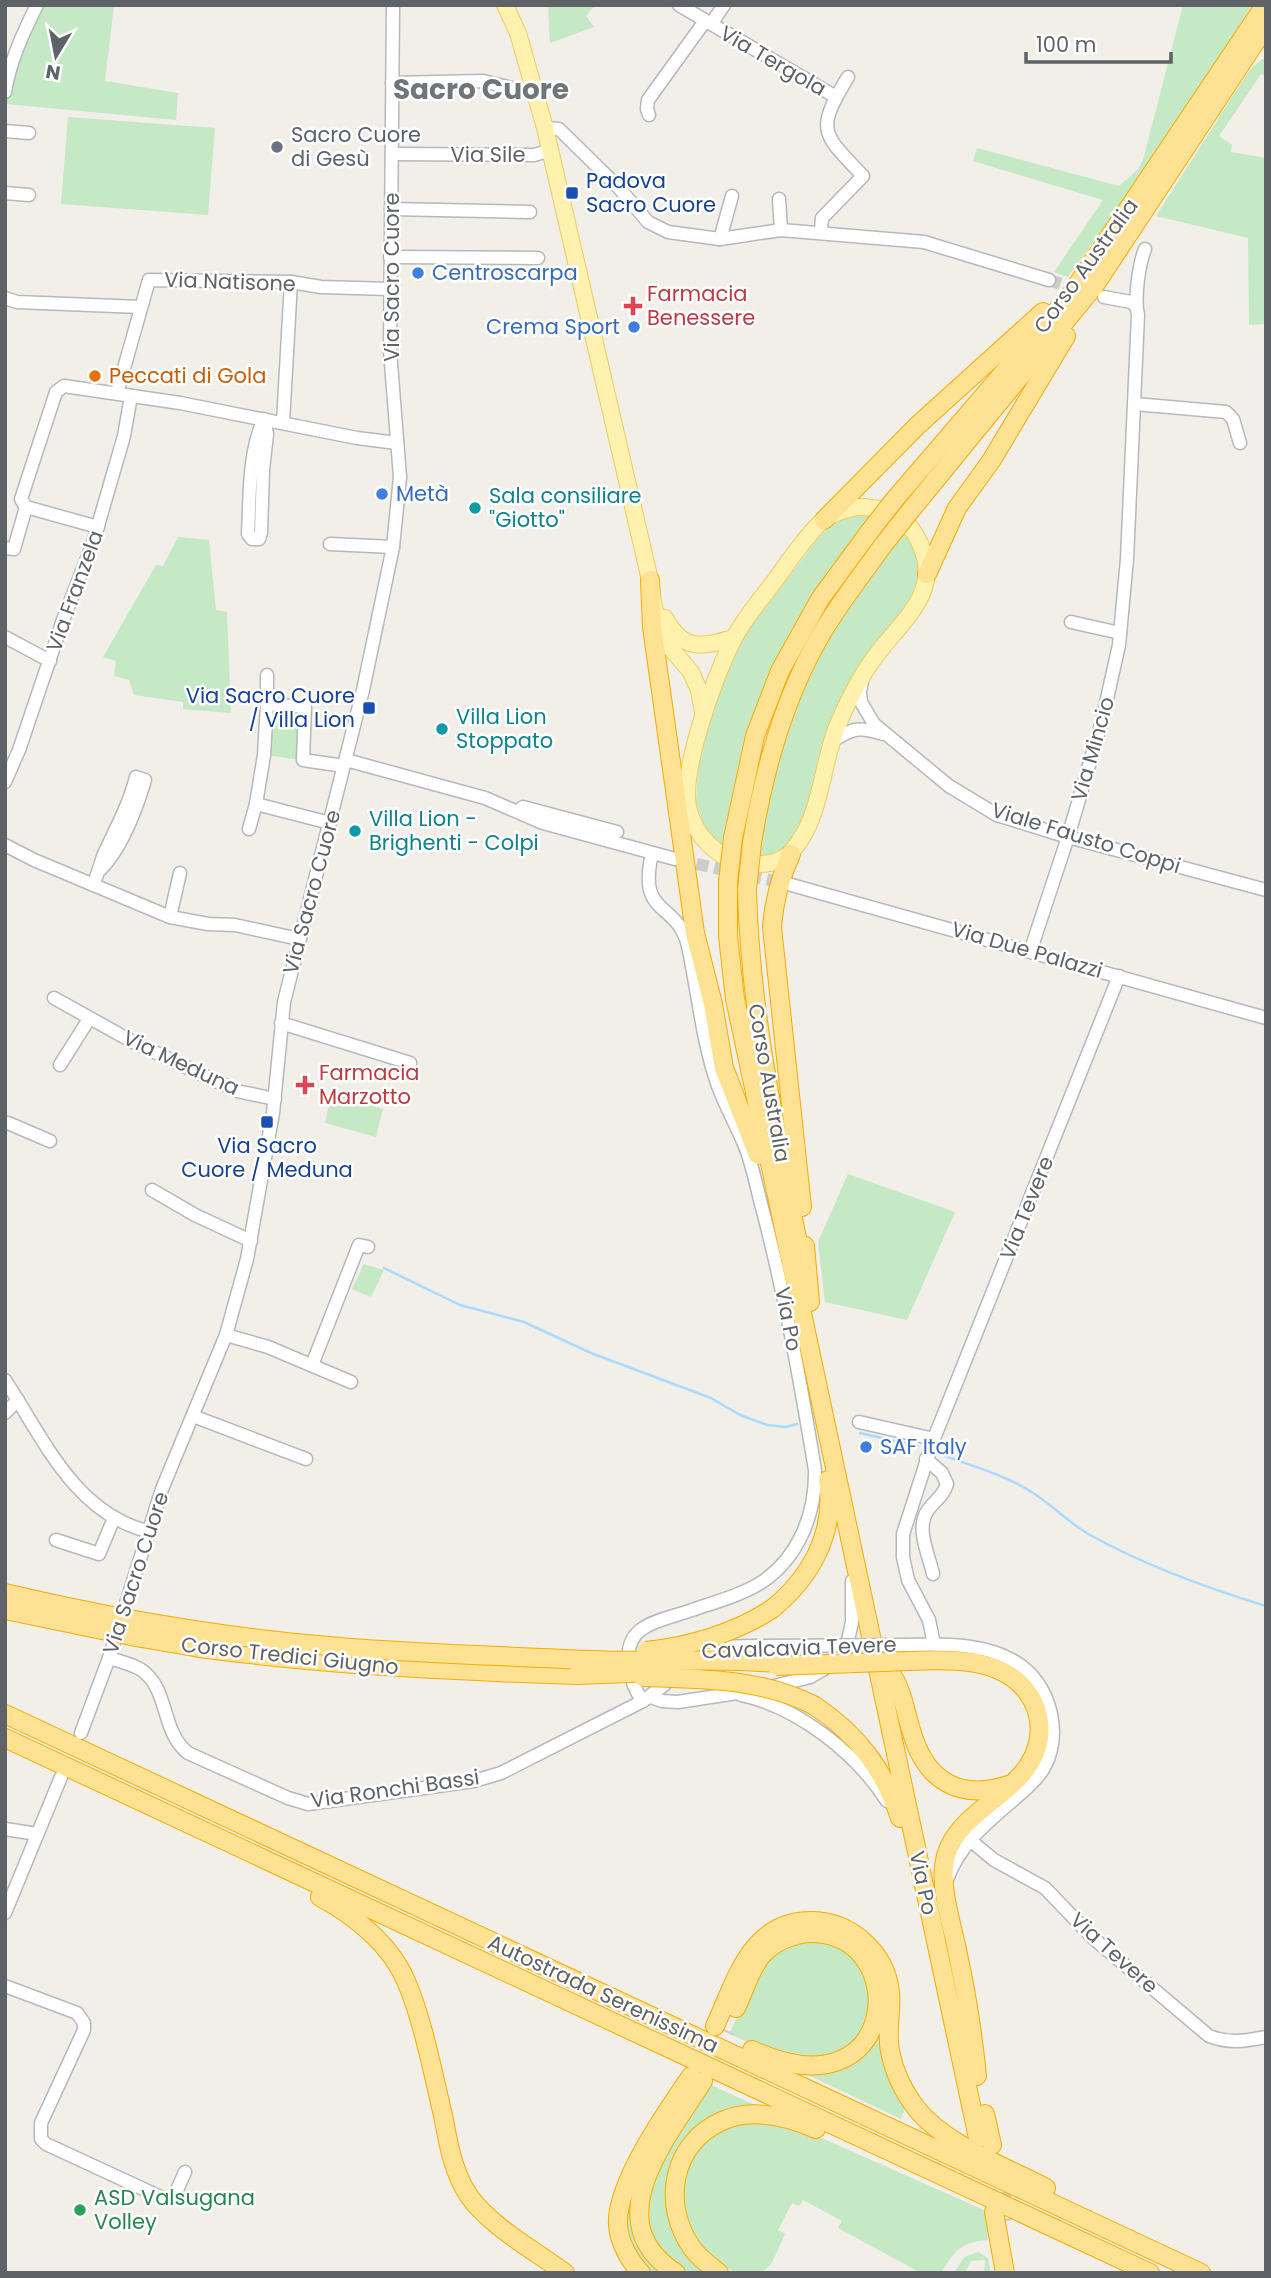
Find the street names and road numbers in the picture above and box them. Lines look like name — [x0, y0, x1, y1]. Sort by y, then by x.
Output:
street label: Via Tergola — [715, 18, 832, 103]
street label: Via Sile — [451, 140, 525, 169]
street label: Via Sacro Cuore — [377, 192, 406, 362]
street label: Corso Australia — [1027, 192, 1144, 339]
street label: Via Natisone — [164, 265, 296, 298]
street label: Via Franzela — [39, 526, 110, 656]
street label: Via Mincio — [1064, 693, 1121, 804]
street label: Viale Fausto Coppi — [988, 795, 1184, 880]
street label: Via Sacro Cuore — [276, 806, 347, 977]
street label: Via Due Palazzi — [948, 914, 1106, 985]
street label: Corso Australia — [741, 1001, 798, 1164]
street label: Via Meduna — [118, 1023, 244, 1102]
street label: Via Tevere — [993, 1152, 1060, 1264]
street label: Via Po — [768, 1284, 809, 1353]
street label: Via Sacro Cuore — [96, 1488, 175, 1658]
street label: Corso Tredici Giugno — [180, 1630, 400, 1681]
street label: Cavalcavia Tevere — [701, 1630, 897, 1665]
street label: Via Ronchi Bassi — [309, 1762, 481, 1815]
street label: Via Po — [903, 1848, 944, 1918]
street label: Via Tevere — [1064, 1905, 1165, 2000]
street label: Autostrada Serenissima — [483, 1927, 723, 2060]

